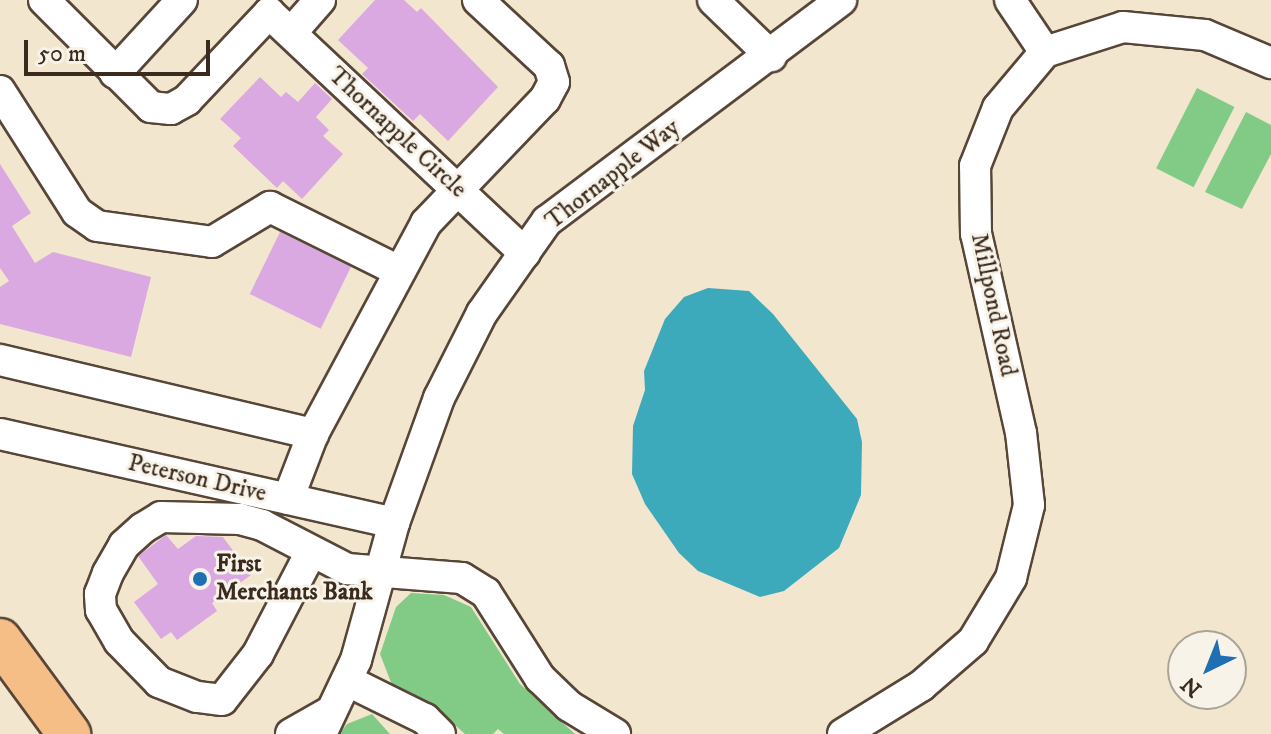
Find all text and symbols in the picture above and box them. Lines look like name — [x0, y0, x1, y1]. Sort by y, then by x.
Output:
scale bar — [28, 24, 214, 74]
text: 50 m — [38, 39, 86, 69]
street label: Thornapple Circle — [322, 62, 472, 204]
street label: Thornapple Way — [540, 114, 686, 236]
street label: Millpond Road — [964, 231, 1022, 379]
street label: Peterson Drive — [125, 449, 269, 509]
place label: First Merchants Bank — [216, 551, 373, 607]
marker: First Merchants Bank — [191, 570, 209, 588]
north arrow — [1167, 630, 1247, 710]
text: N — [1176, 670, 1207, 702]

